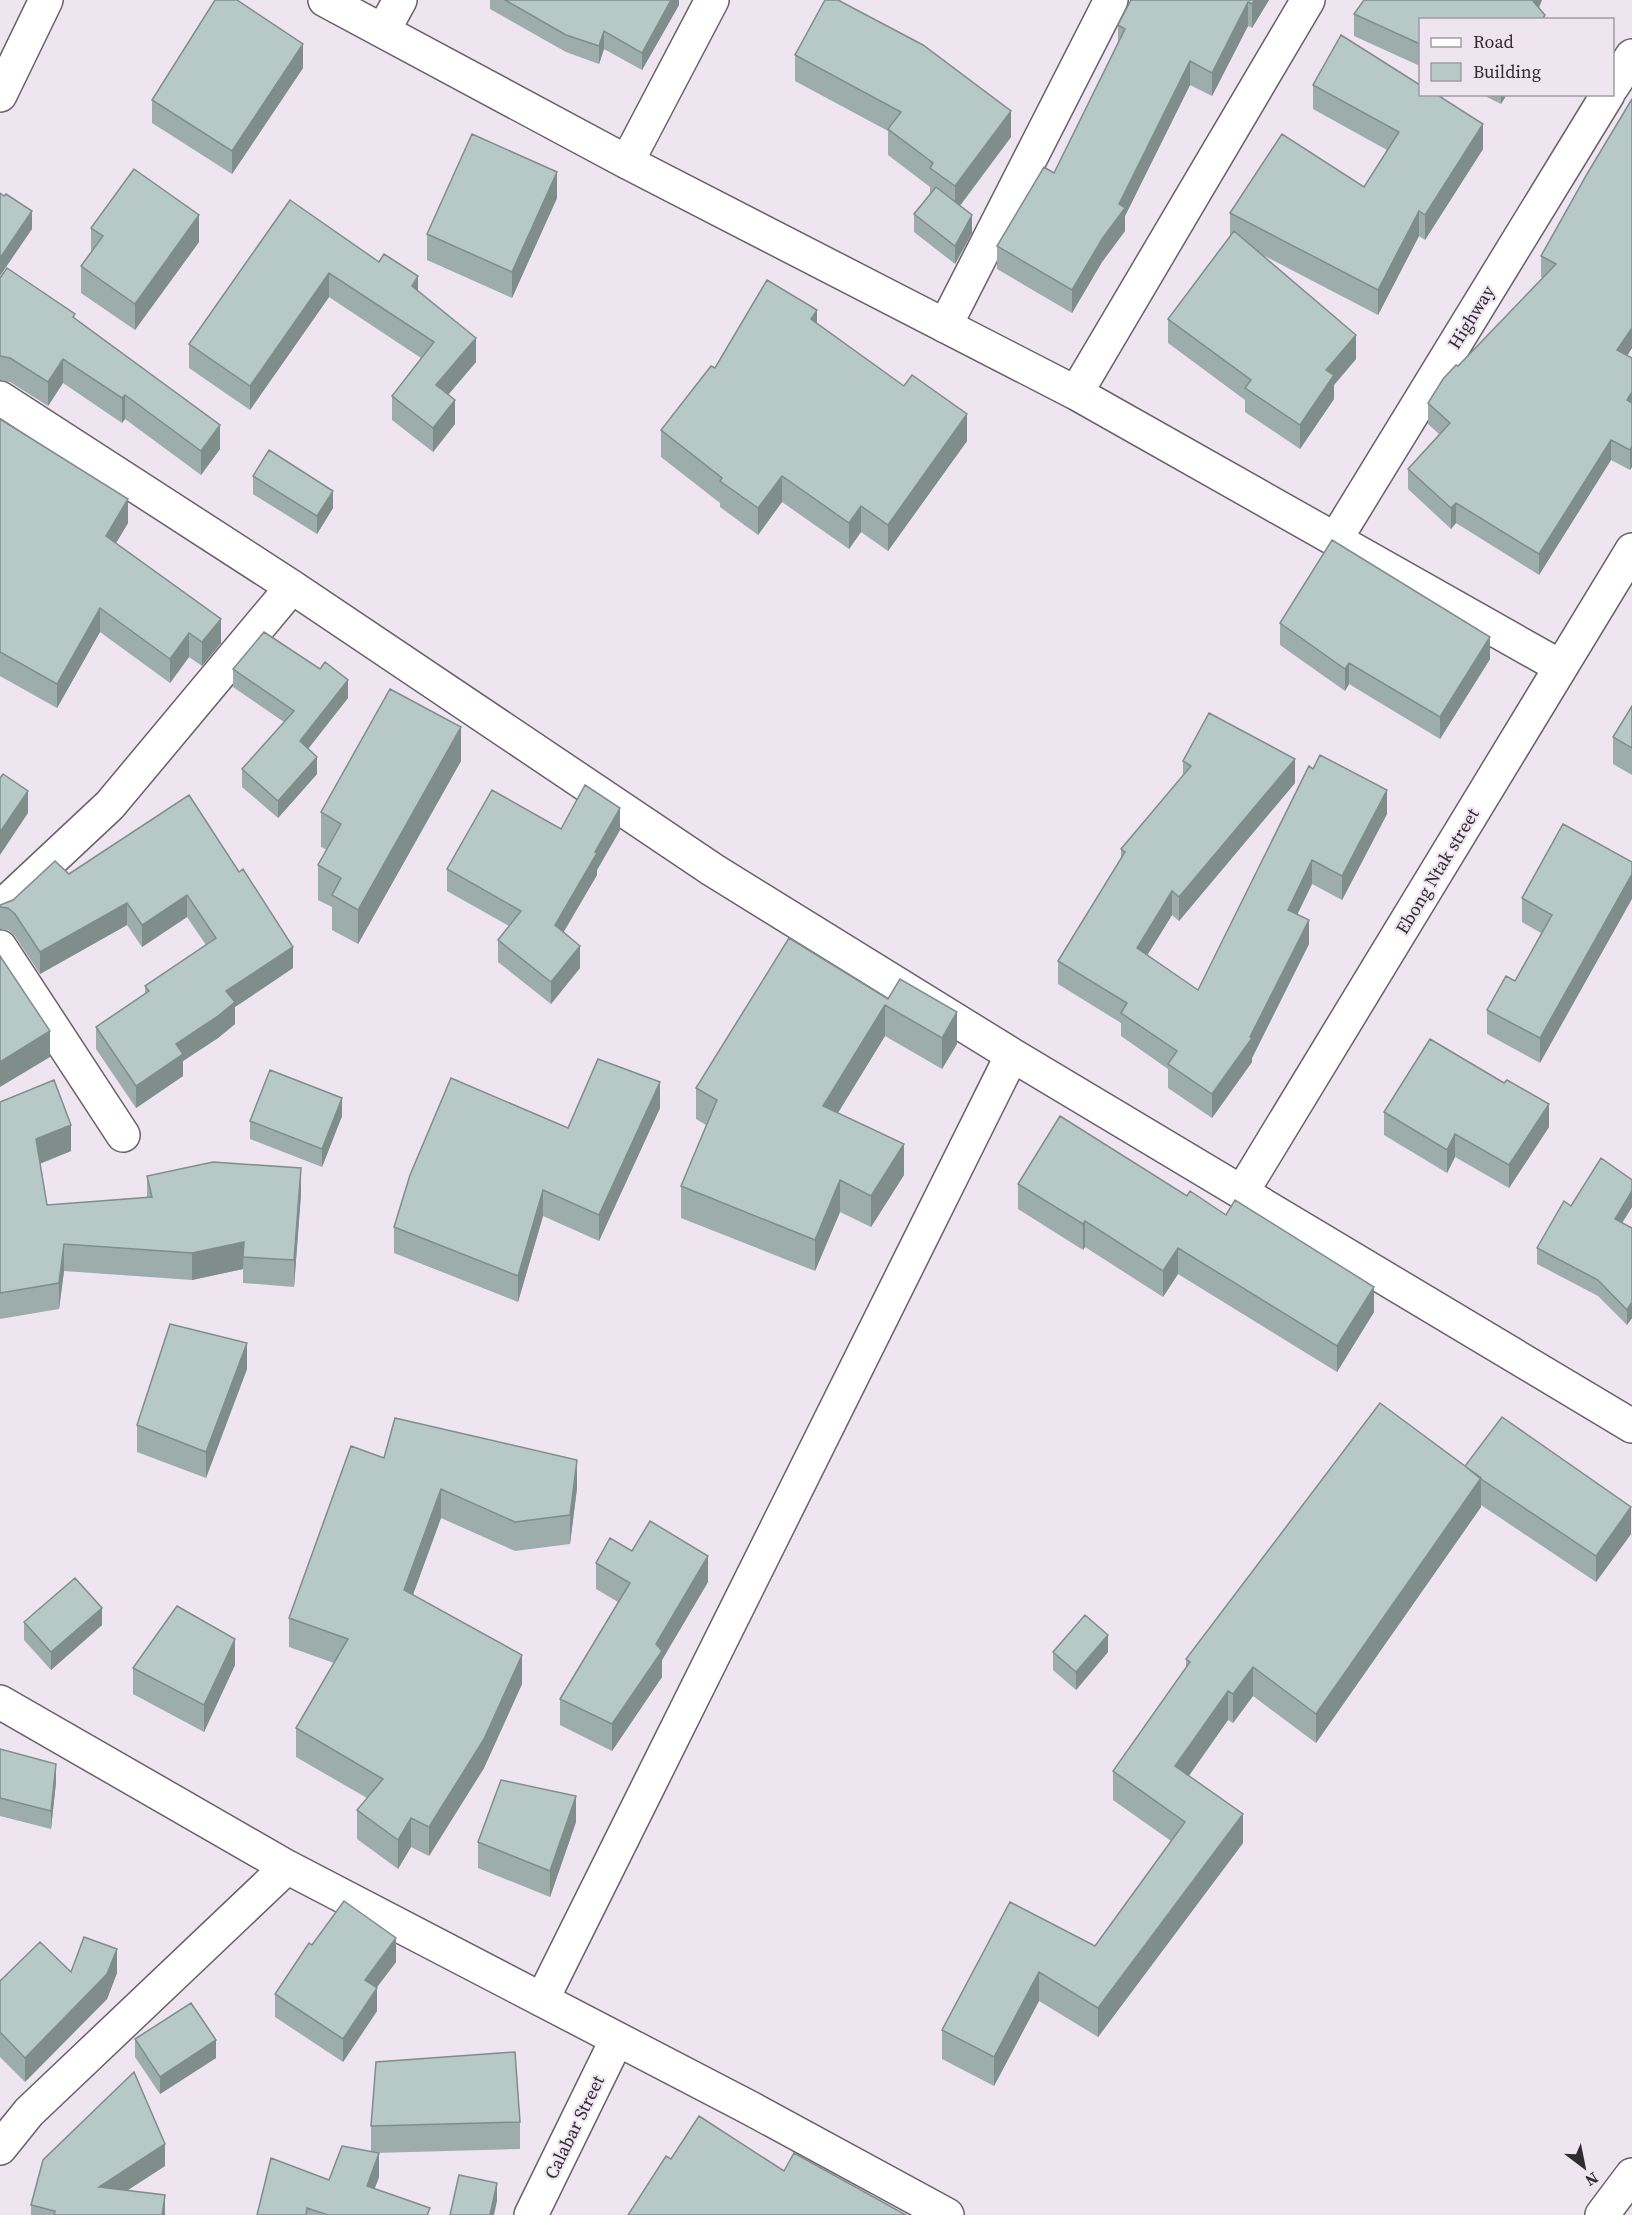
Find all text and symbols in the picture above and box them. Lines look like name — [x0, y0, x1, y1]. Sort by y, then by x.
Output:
legend — [1419, 18, 1614, 96]
text: Road — [1473, 29, 1514, 54]
text: Building — [1473, 59, 1541, 84]
street label: Highway — [1442, 280, 1501, 354]
street label: Ebong Ntak street — [1389, 803, 1485, 939]
street label: Calabar Street — [538, 2071, 610, 2183]
north arrow — [1554, 2137, 1614, 2197]
text: N — [1581, 2167, 1603, 2192]

